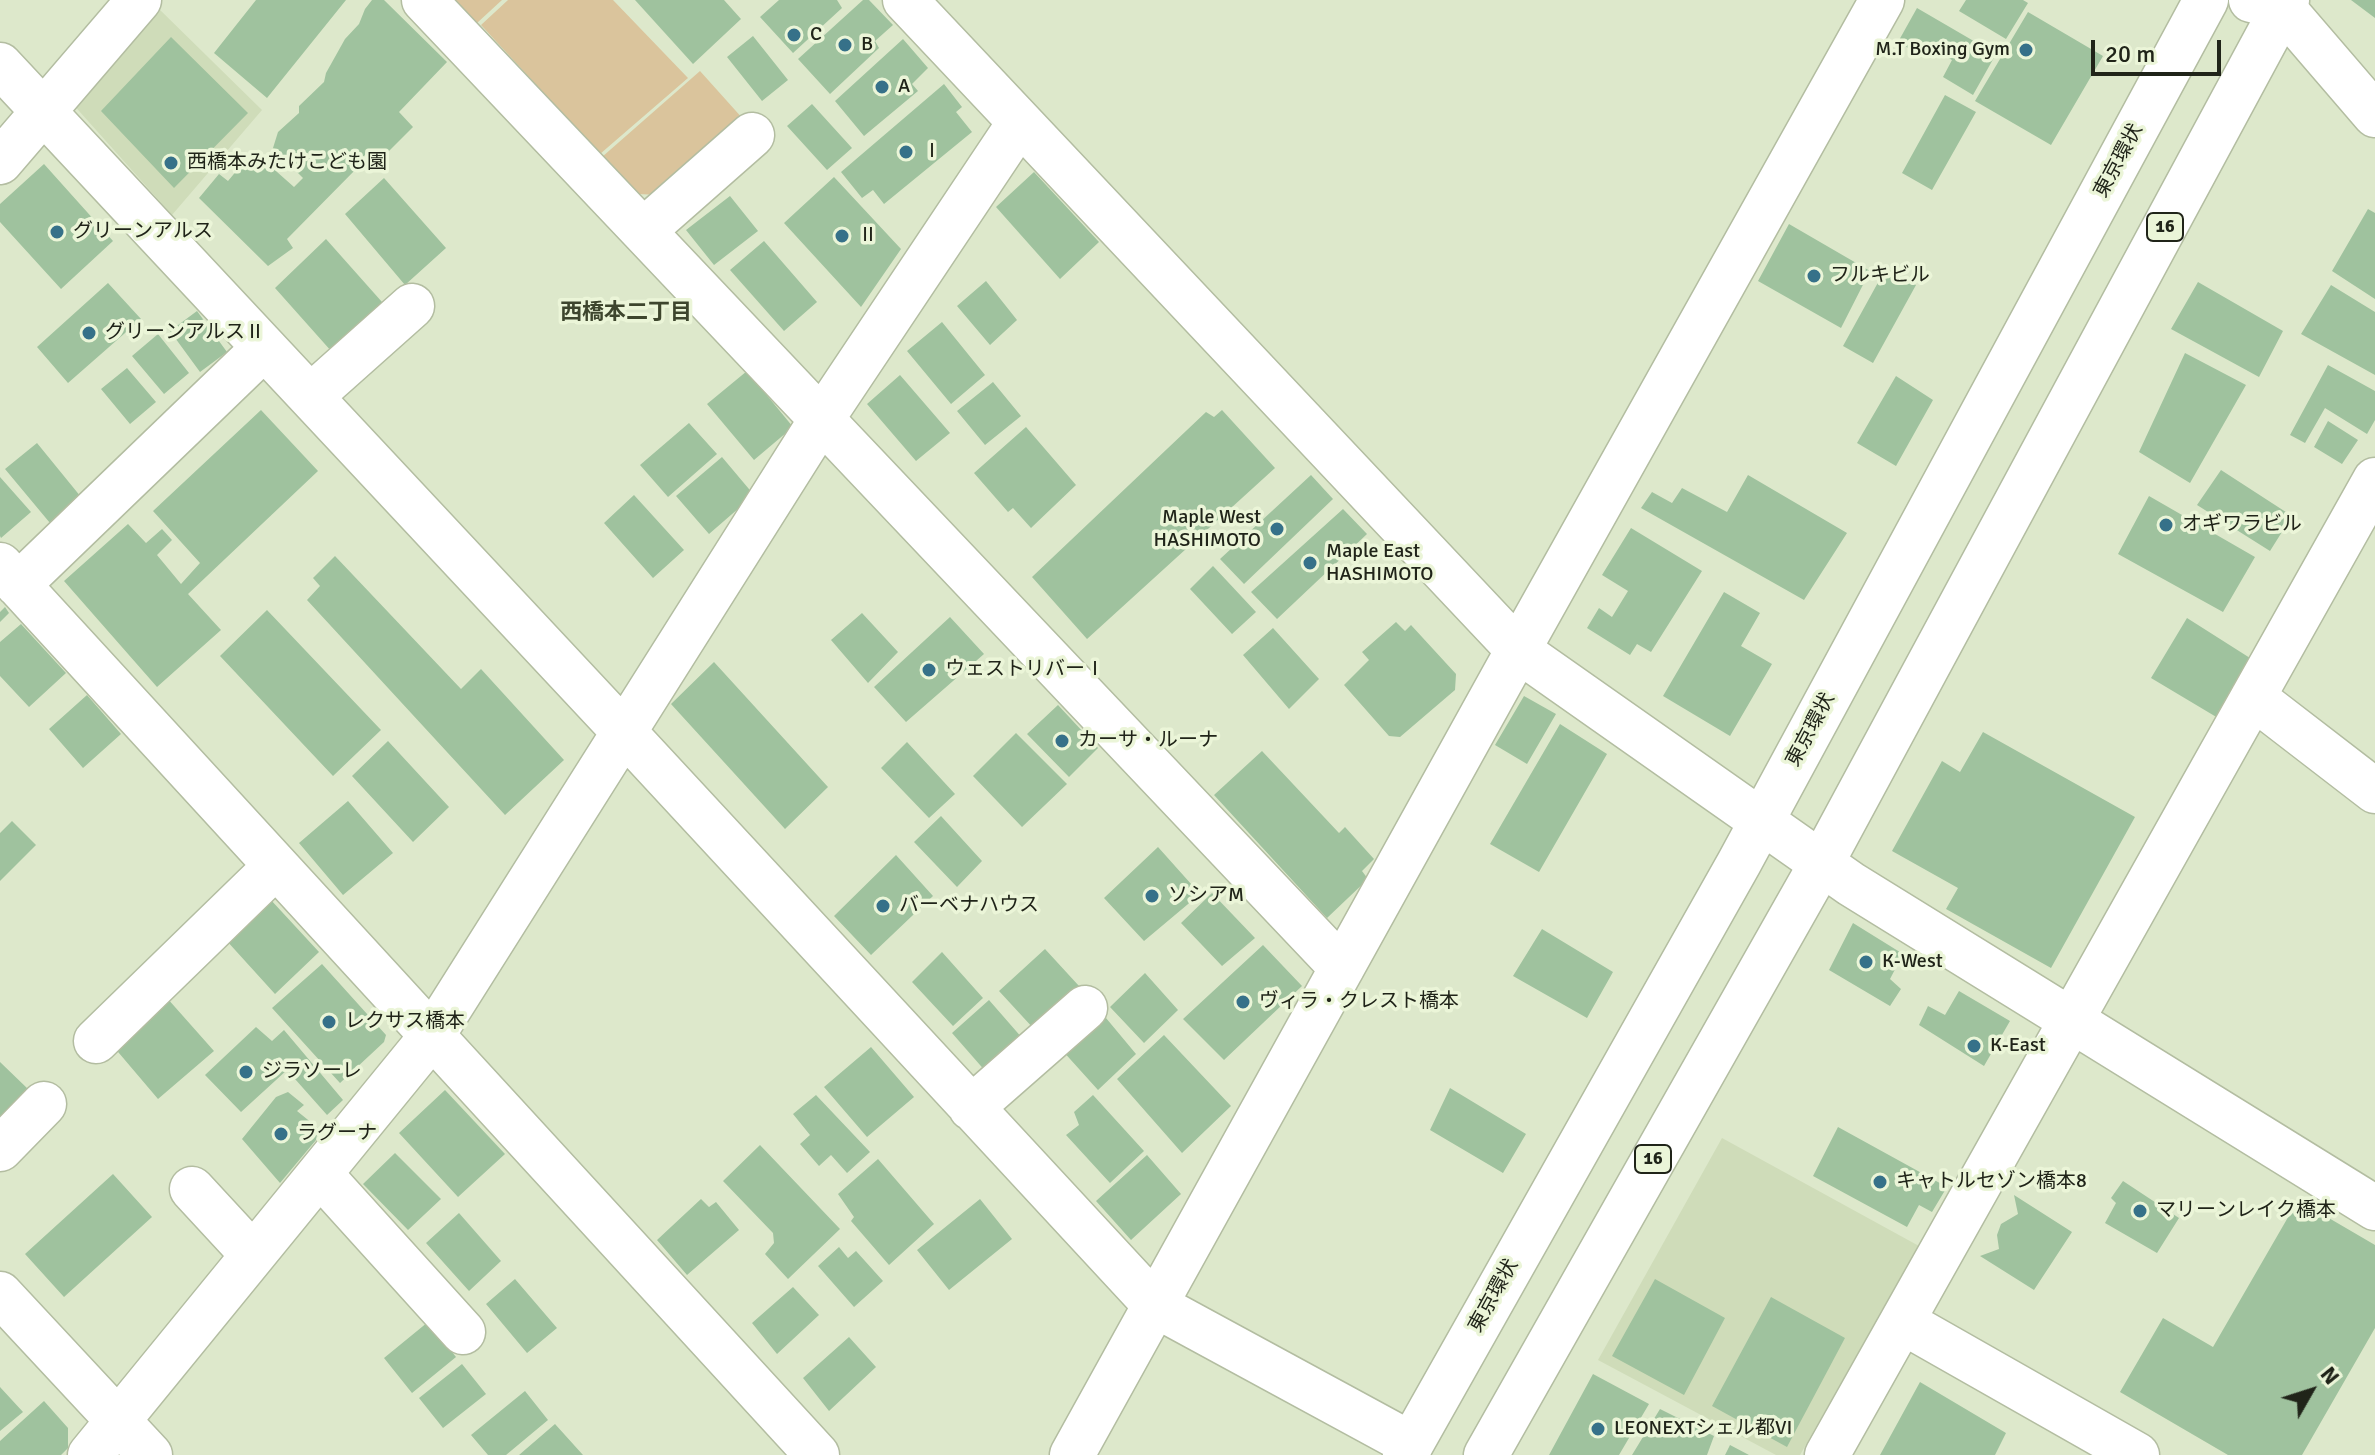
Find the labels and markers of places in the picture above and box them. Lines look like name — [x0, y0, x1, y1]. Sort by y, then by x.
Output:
place label: C — [810, 23, 822, 47]
marker: C — [785, 26, 803, 44]
place label: B — [861, 33, 873, 57]
marker: B — [836, 36, 854, 54]
place label: M.T Boxing Gym — [1875, 38, 2010, 62]
marker: M.T Boxing Gym — [2017, 41, 2035, 59]
place label: A — [898, 75, 910, 99]
marker: A — [873, 78, 891, 96]
place label: Ⅰ — [922, 140, 942, 164]
marker: Ⅰ — [897, 143, 915, 161]
place label: 西橋本みたけこども園 — [187, 151, 387, 175]
marker: 西橋本みたけこども園 — [162, 154, 180, 172]
place label: グリーンアルス — [73, 220, 213, 244]
marker: グリーンアルス — [48, 223, 66, 241]
place label: Ⅱ — [858, 224, 878, 248]
marker: Ⅱ — [833, 227, 851, 245]
place label: フルキビル — [1830, 264, 1930, 288]
marker: フルキビル — [1805, 267, 1823, 285]
place label: グリーンアルスⅡ — [105, 321, 265, 345]
marker: グリーンアルスⅡ — [80, 324, 98, 342]
place label: Maple West HASHIMOTO — [1154, 506, 1261, 553]
place label: オギワラビル — [2182, 513, 2302, 537]
marker: オギワラビル — [2157, 516, 2175, 534]
marker: Maple West HASHIMOTO — [1268, 520, 1286, 538]
place label: Maple East HASHIMOTO — [1326, 540, 1433, 587]
marker: Maple East HASHIMOTO — [1301, 554, 1319, 572]
place label: ウェストリバーⅠ — [945, 658, 1105, 682]
marker: ウェストリバーⅠ — [920, 661, 938, 679]
place label: カーサ・ルーナ — [1078, 729, 1218, 753]
marker: カーサ・ルーナ — [1053, 732, 1071, 750]
place label: ソシアM — [1168, 884, 1244, 908]
marker: ソシアM — [1143, 887, 1161, 905]
place label: バーベナハウス — [899, 894, 1039, 918]
marker: バーベナハウス — [874, 897, 892, 915]
place label: K-West — [1882, 950, 1943, 974]
marker: K-West — [1857, 953, 1875, 971]
place label: ヴィラ・クレスト橋本 — [1259, 990, 1459, 1014]
marker: ヴィラ・クレスト橋本 — [1234, 993, 1252, 1011]
place label: レクサス橋本 — [345, 1010, 465, 1034]
marker: レクサス橋本 — [320, 1013, 338, 1031]
place label: K-East — [1990, 1034, 2046, 1058]
marker: K-East — [1965, 1037, 1983, 1055]
place label: ジラソーレ — [262, 1060, 362, 1084]
marker: ジラソーレ — [237, 1063, 255, 1081]
place label: ラグーナ — [297, 1122, 377, 1146]
marker: ラグーナ — [272, 1125, 290, 1143]
place label: キャトルセゾン橋本8 — [1896, 1170, 2087, 1194]
marker: キャトルセゾン橋本8 — [1871, 1173, 1889, 1191]
place label: マリーンレイク橋本 — [2156, 1199, 2336, 1223]
marker: マリーンレイク橋本 — [2131, 1202, 2149, 1220]
place label: LEONEXTシェル都VI — [1614, 1417, 1792, 1441]
marker: LEONEXTシェル都VI — [1589, 1420, 1607, 1438]

